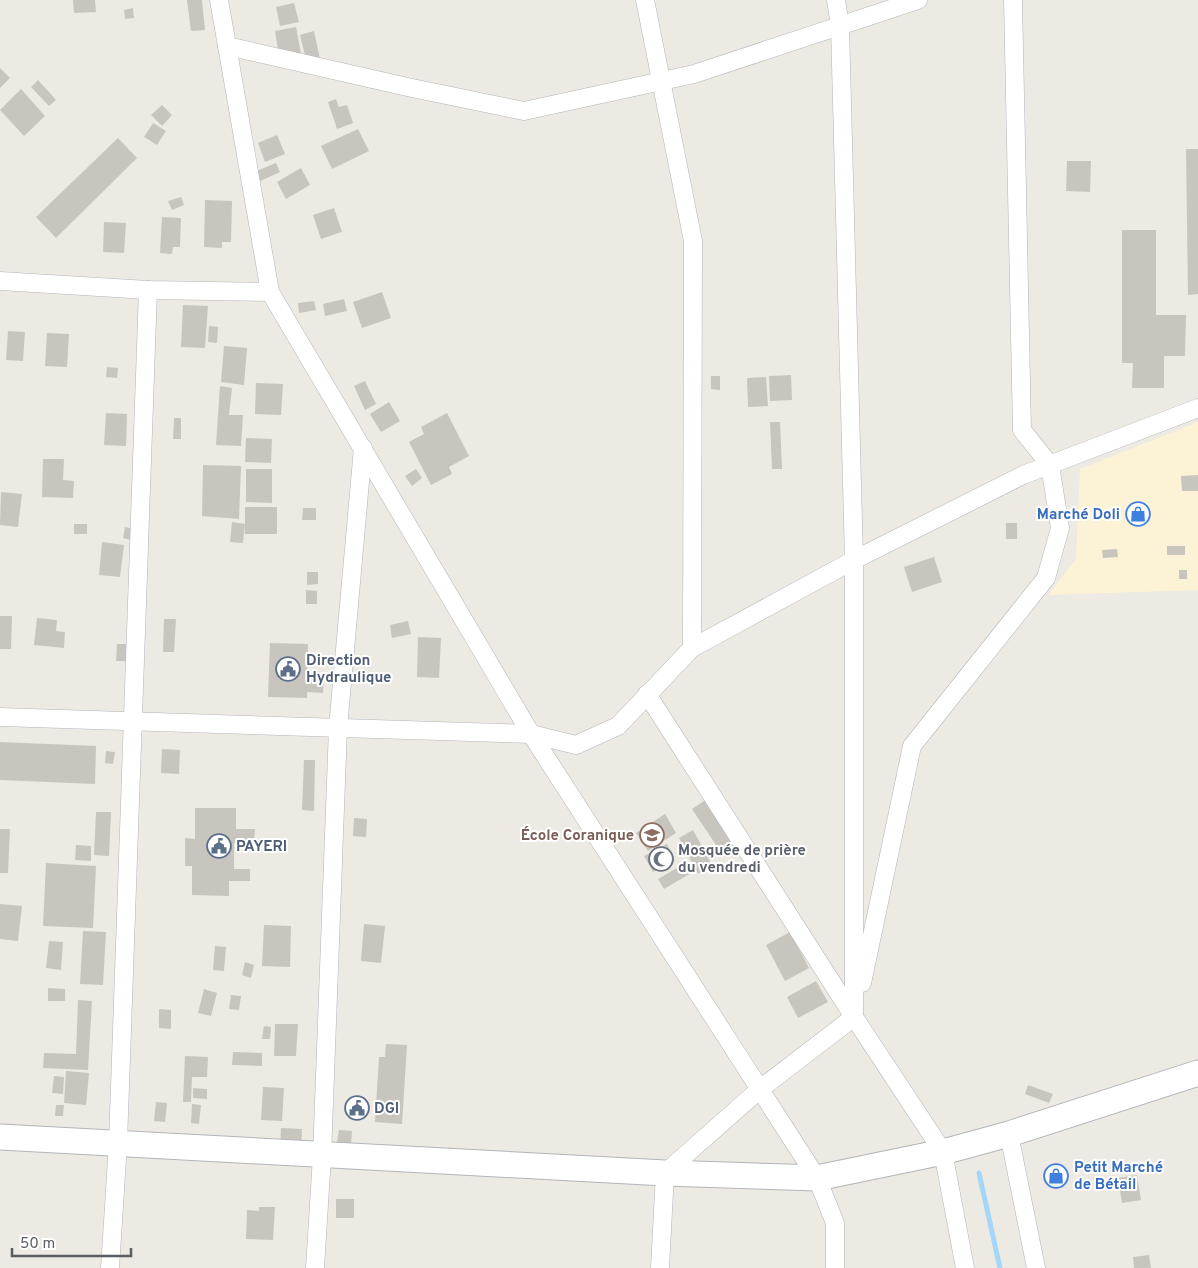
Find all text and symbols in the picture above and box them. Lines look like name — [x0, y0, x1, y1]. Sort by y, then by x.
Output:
shop icon: Marché Doli — [1125, 501, 1151, 527]
place label: Marché Doli — [1037, 506, 1120, 525]
place label: Direction Hydraulique — [306, 652, 391, 688]
public building icon: Direction Hydraulique — [275, 656, 301, 682]
school or university icon: École Coranique — [639, 822, 665, 848]
place label: École Coranique — [521, 826, 634, 846]
public building icon: PAYERI — [206, 833, 232, 859]
place label: PAYERI — [236, 838, 287, 857]
place label: Mosquée de prière du vendredi — [678, 842, 806, 878]
mosque icon: Mosquée de prière du vendredi — [648, 846, 674, 872]
public building icon: DGI — [344, 1095, 370, 1121]
place label: DGI — [374, 1100, 399, 1119]
place label: Petit Marché de Bétail — [1074, 1159, 1163, 1195]
shop icon: Petit Marché de Bétail — [1043, 1163, 1069, 1189]
scale bar — [12, 1226, 131, 1258]
text: 50 m — [20, 1235, 55, 1254]

